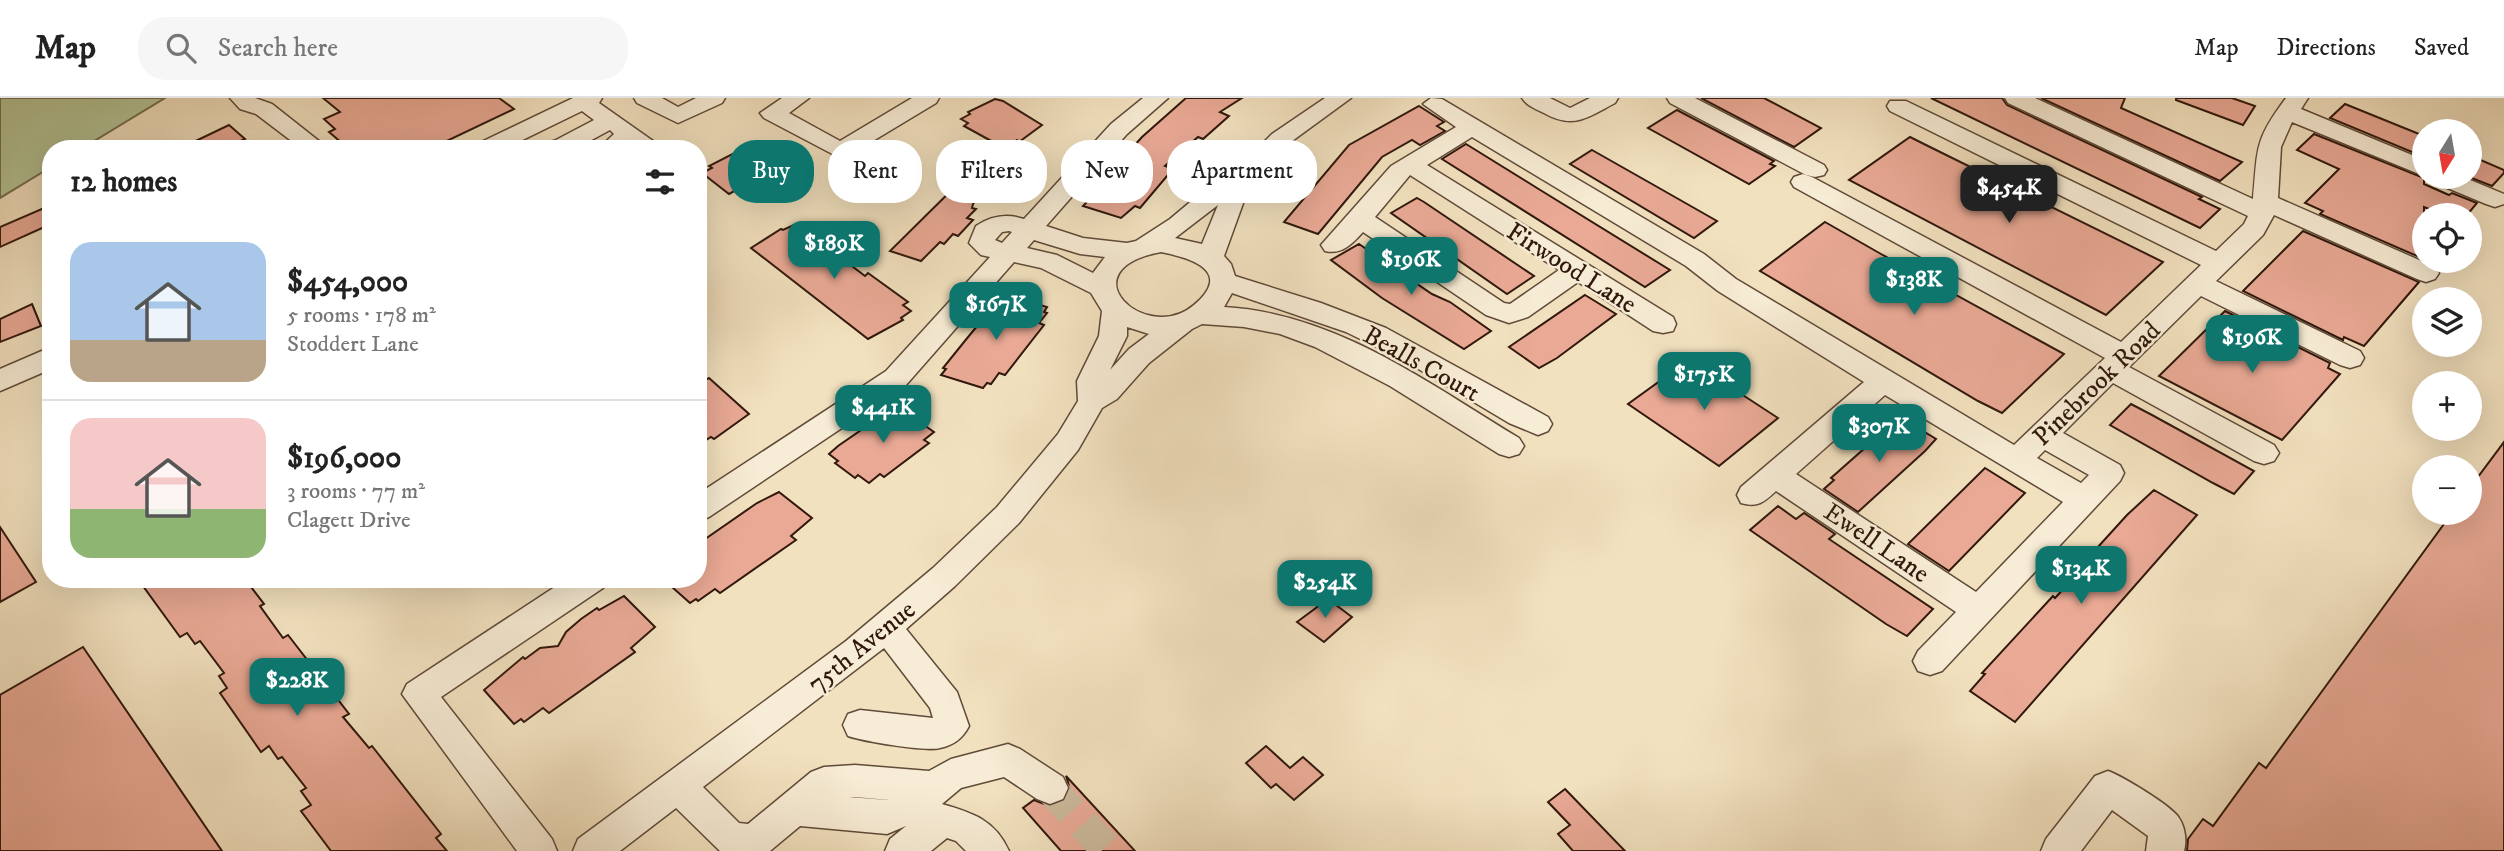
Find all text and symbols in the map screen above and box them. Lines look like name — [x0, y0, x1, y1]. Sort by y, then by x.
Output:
search box — [138, 17, 628, 80]
text: Map — [35, 28, 96, 69]
icon: search — [162, 29, 200, 67]
text: Search here — [218, 32, 338, 65]
text: Map — [2194, 33, 2239, 63]
text: Directions — [2277, 33, 2376, 63]
text: Saved — [2414, 33, 2469, 63]
north arrow — [2412, 119, 2482, 189]
map controls — [2412, 119, 2482, 525]
chip: Buy — [728, 140, 814, 203]
chip: Rent — [828, 140, 922, 203]
chip: Filters — [936, 140, 1047, 203]
chip: New — [1061, 140, 1153, 203]
chip: Apartment — [1167, 140, 1317, 203]
icon: filters — [641, 163, 679, 201]
text: 12 homes — [70, 164, 177, 201]
pin: $454K — [1960, 166, 2058, 225]
text: $454K — [1976, 173, 2042, 202]
button: locate — [2412, 203, 2482, 273]
street label: Firwood Lane — [1500, 215, 1642, 321]
pin: $189K — [785, 222, 883, 281]
text: $189K — [804, 229, 864, 258]
pin: $196K — [1362, 238, 1460, 297]
text: $196K — [1381, 245, 1441, 274]
pin: $138K — [1865, 258, 1963, 317]
text: $454,000 — [287, 264, 408, 301]
text: $138K — [1885, 265, 1943, 294]
icon: home — [126, 270, 210, 354]
pin: $167K — [947, 282, 1045, 342]
button: layers — [2412, 287, 2482, 357]
text: $167K — [965, 290, 1027, 319]
text: 5 rooms · 178 m² — [287, 301, 436, 330]
street label: Pinebrook Road — [2026, 315, 2168, 453]
pin: $196K — [2203, 316, 2301, 375]
street label: Bealls Court — [1357, 319, 1486, 410]
text: $196K — [2222, 323, 2282, 352]
text: Stoddert Lane — [287, 330, 419, 359]
pin: $175K — [1655, 352, 1753, 412]
text: $175K — [1674, 360, 1734, 389]
button: + — [2412, 371, 2482, 441]
pin: $441K — [834, 386, 932, 445]
text: $441K — [851, 393, 915, 422]
pin: $307K — [1830, 404, 1928, 464]
text: $307K — [1848, 412, 1910, 441]
text: $196,000 — [287, 440, 401, 477]
icon: home — [126, 446, 210, 530]
button: − — [2412, 455, 2482, 525]
text: 3 rooms · 77 m² — [287, 477, 425, 506]
street label: Ewell Lane — [1817, 496, 1935, 591]
text: Clagett Drive — [287, 506, 411, 535]
pin: $134K — [2032, 546, 2130, 606]
text: $134K — [2052, 554, 2110, 583]
pin: $254K — [1276, 560, 1374, 620]
text: $254K — [1293, 568, 1357, 597]
street label: 75th Avenue — [801, 594, 922, 701]
pin: $228K — [248, 658, 346, 718]
text: $228K — [266, 666, 328, 695]

